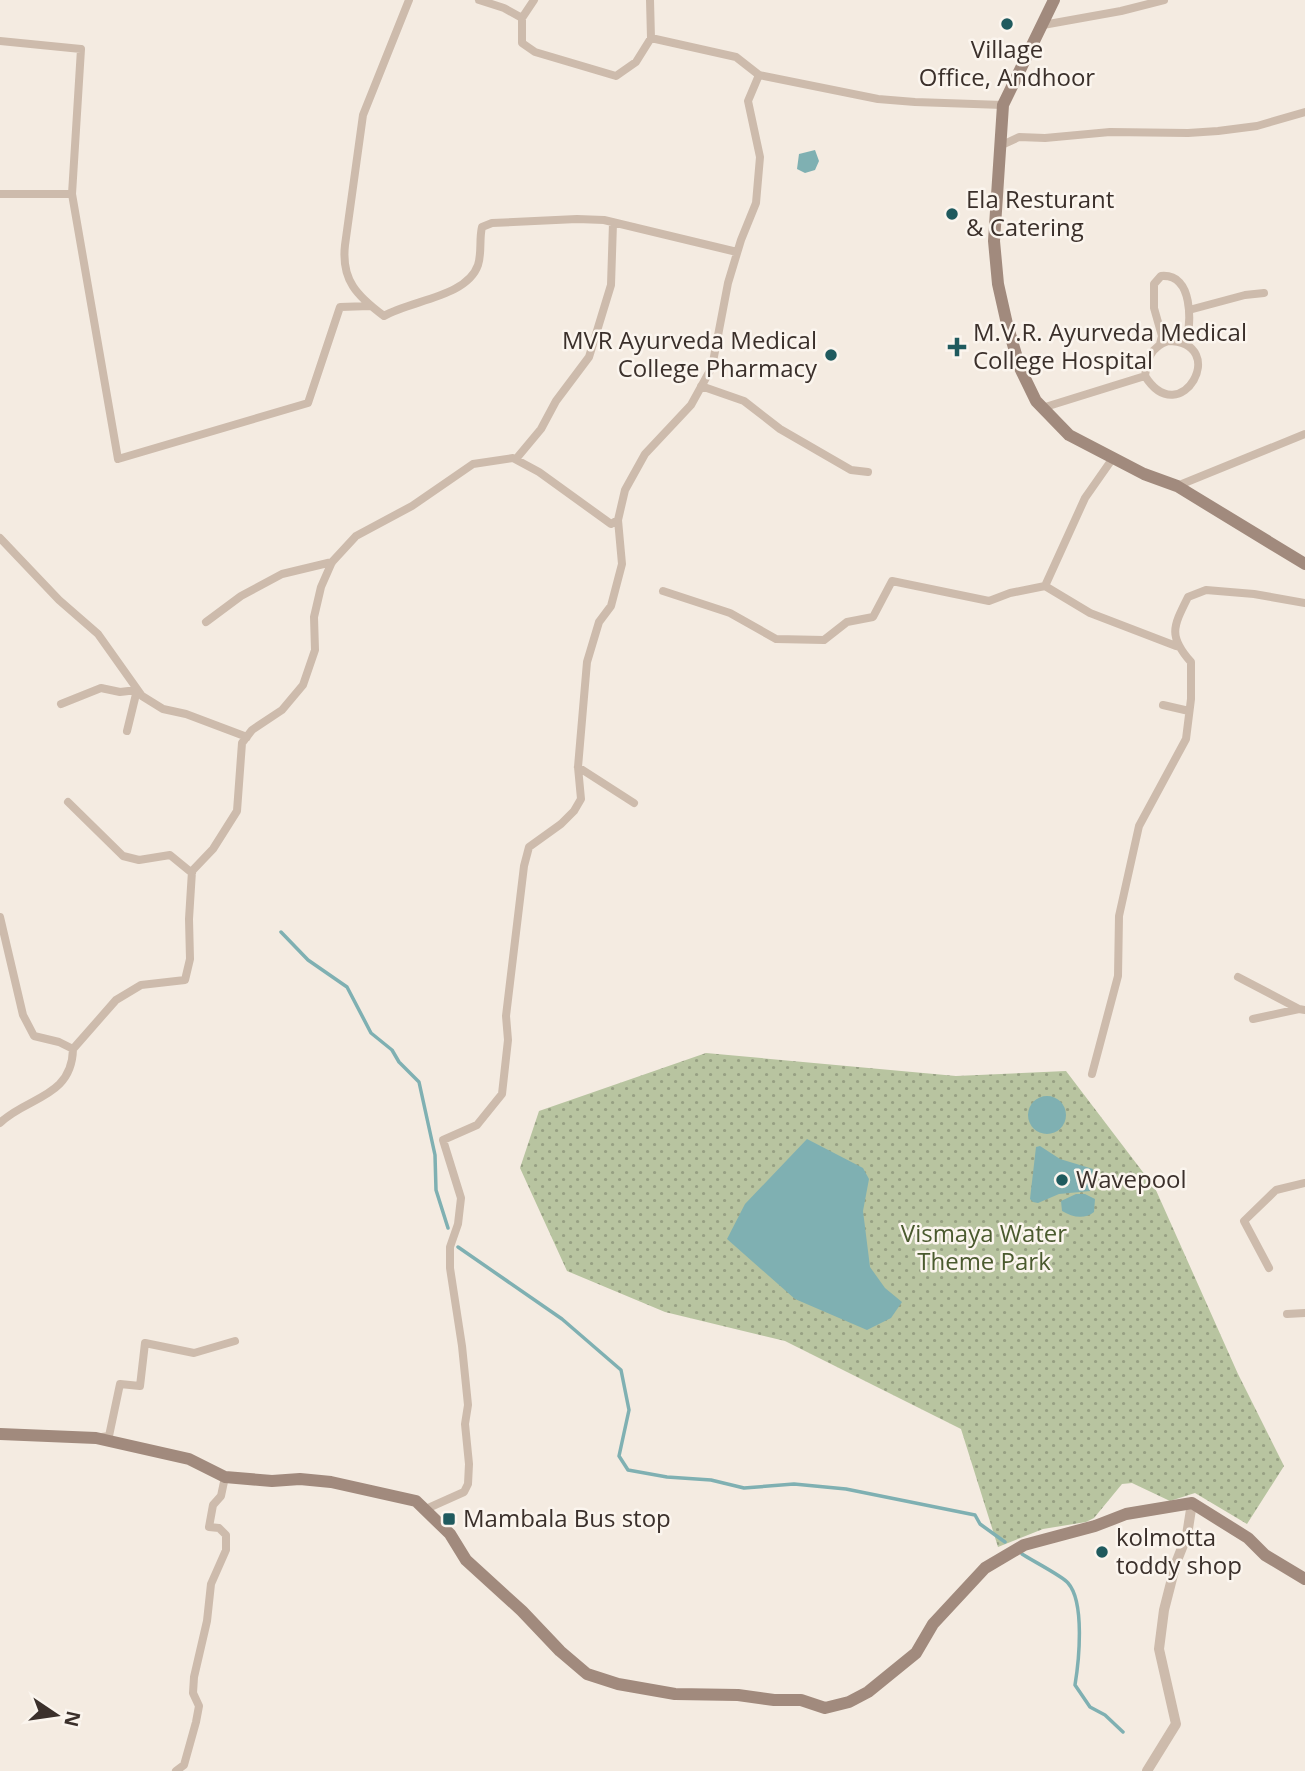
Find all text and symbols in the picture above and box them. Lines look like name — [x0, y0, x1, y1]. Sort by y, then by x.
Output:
marker: Village Office, Andhoor — [999, 16, 1015, 32]
place label: Village Office, Andhoor — [919, 32, 1095, 93]
place label: Ela Resturant & Catering — [966, 182, 1114, 243]
marker: Ela Resturant & Catering — [944, 206, 960, 222]
place label: M.V.R. Ayurveda Medical College Hospital — [973, 315, 1247, 376]
place label: MVR Ayurveda Medical College Pharmacy — [562, 323, 818, 384]
marker: M.V.R. Ayurveda Medical College Hospital — [947, 337, 967, 357]
marker: MVR Ayurveda Medical College Pharmacy — [823, 347, 839, 363]
place label: Wavepool — [1076, 1162, 1187, 1195]
marker: Wavepool — [1054, 1172, 1070, 1188]
park label: Vismaya Water Theme Park — [901, 1216, 1067, 1277]
place label: Mambala Bus stop — [463, 1501, 671, 1534]
marker: Mambala Bus stop — [441, 1511, 457, 1527]
place label: kolmotta toddy shop — [1116, 1520, 1242, 1581]
marker: kolmotta toddy shop — [1094, 1544, 1110, 1560]
north arrow — [21, 1680, 91, 1750]
text: N — [58, 1708, 87, 1729]

